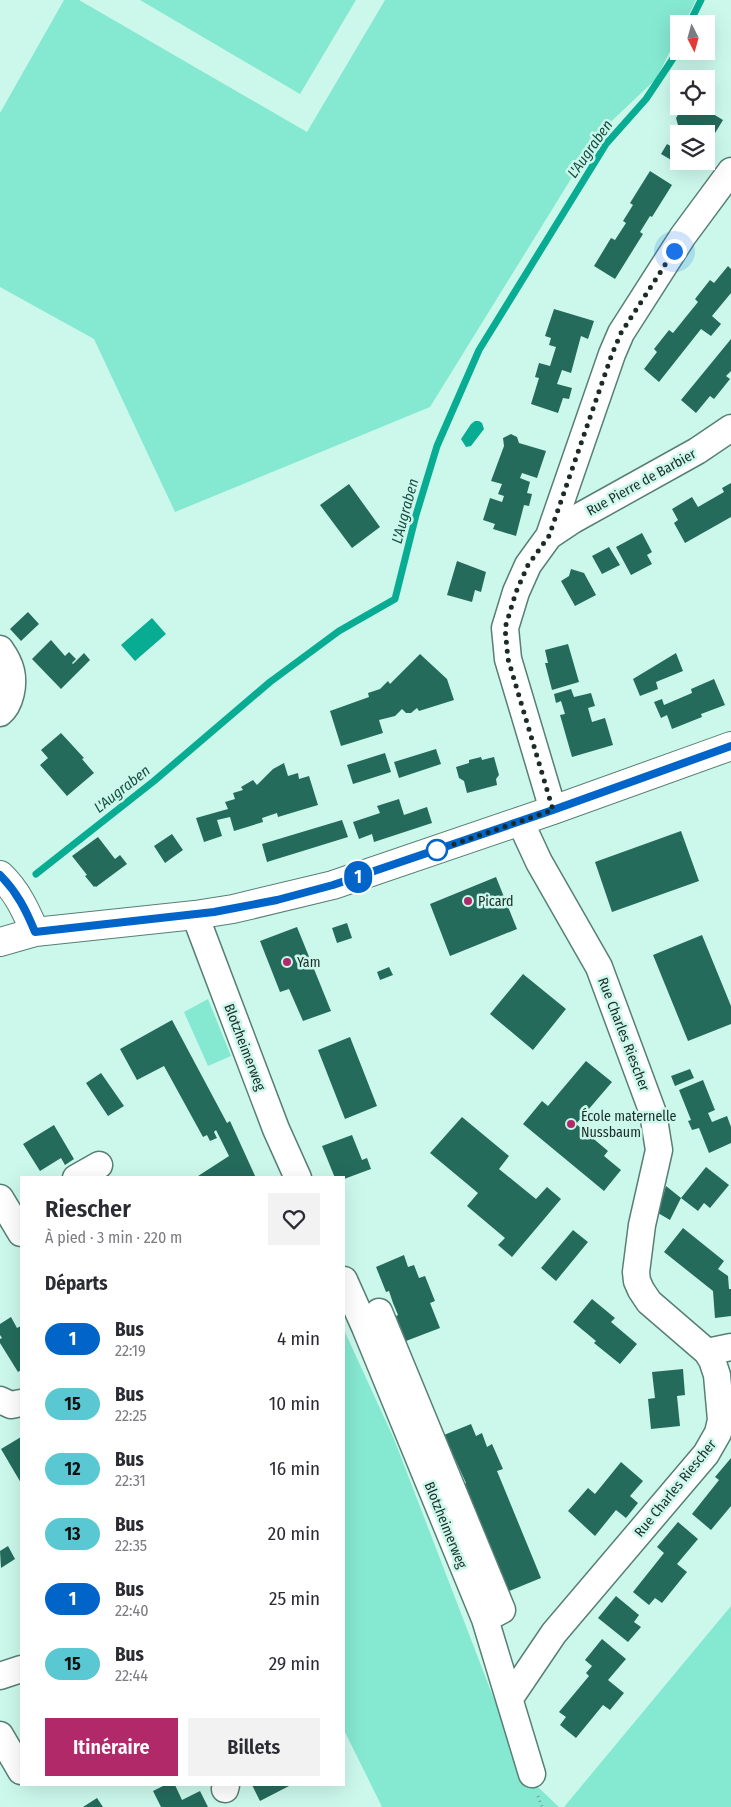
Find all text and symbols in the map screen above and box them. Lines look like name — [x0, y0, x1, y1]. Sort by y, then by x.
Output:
north arrow — [670, 15, 715, 60]
map controls — [670, 15, 715, 170]
button: locate — [670, 70, 715, 115]
water label: L'Augraben — [564, 117, 616, 181]
button: layers — [670, 125, 715, 170]
your location — [662, 239, 687, 264]
street label: Rue Pierre de Barbier — [584, 445, 699, 520]
water label: L'Augraben — [388, 477, 422, 545]
water label: L'Augraben — [90, 761, 154, 817]
unlabelled marker — [426, 839, 448, 861]
line badge: 1 — [342, 861, 374, 893]
text: 1 — [354, 866, 362, 888]
place label: Picard — [478, 893, 514, 910]
marker: Picard — [462, 895, 474, 907]
place label: Yam — [297, 954, 321, 971]
marker: Yam — [281, 956, 293, 968]
street label: Rue Charles Riescher — [594, 975, 653, 1093]
street label: Blotzheimerweg — [220, 1001, 269, 1093]
place label: École maternelle Nussbaum — [581, 1107, 677, 1141]
marker: École maternelle Nussbaum — [565, 1118, 577, 1130]
button: heart — [268, 1193, 320, 1245]
text: Riescher — [45, 1195, 131, 1223]
text: À pied · 3 min · 220 m — [45, 1228, 182, 1247]
text: Départs — [45, 1272, 108, 1295]
text: Bus — [115, 1318, 144, 1341]
text: 4 min — [277, 1327, 320, 1350]
text: 1 — [69, 1328, 76, 1350]
text: 22:19 — [115, 1341, 146, 1360]
text: Bus — [115, 1383, 144, 1406]
text: 10 min — [269, 1392, 320, 1415]
text: 15 — [64, 1393, 81, 1415]
text: 22:25 — [115, 1406, 147, 1425]
street label: Rue Charles Riescher — [631, 1436, 720, 1540]
text: Bus — [115, 1448, 144, 1471]
text: 16 min — [269, 1457, 320, 1480]
text: 12 — [65, 1458, 80, 1480]
text: 22:31 — [115, 1471, 146, 1490]
street label: Blotzheimerweg — [420, 1479, 471, 1571]
text: Bus — [115, 1513, 144, 1536]
text: 20 min — [268, 1522, 320, 1545]
text: 13 — [64, 1523, 81, 1545]
text: 22:35 — [115, 1536, 147, 1555]
text: Bus — [115, 1578, 144, 1601]
text: 25 min — [269, 1587, 320, 1610]
text: 1 — [69, 1588, 76, 1610]
text: 22:40 — [115, 1601, 149, 1620]
text: Bus — [115, 1643, 144, 1666]
text: 29 min — [269, 1652, 320, 1675]
text: 15 — [64, 1653, 81, 1675]
text: 22:44 — [115, 1666, 148, 1685]
button: Itinéraire — [45, 1718, 178, 1776]
button: Billets — [188, 1718, 320, 1776]

